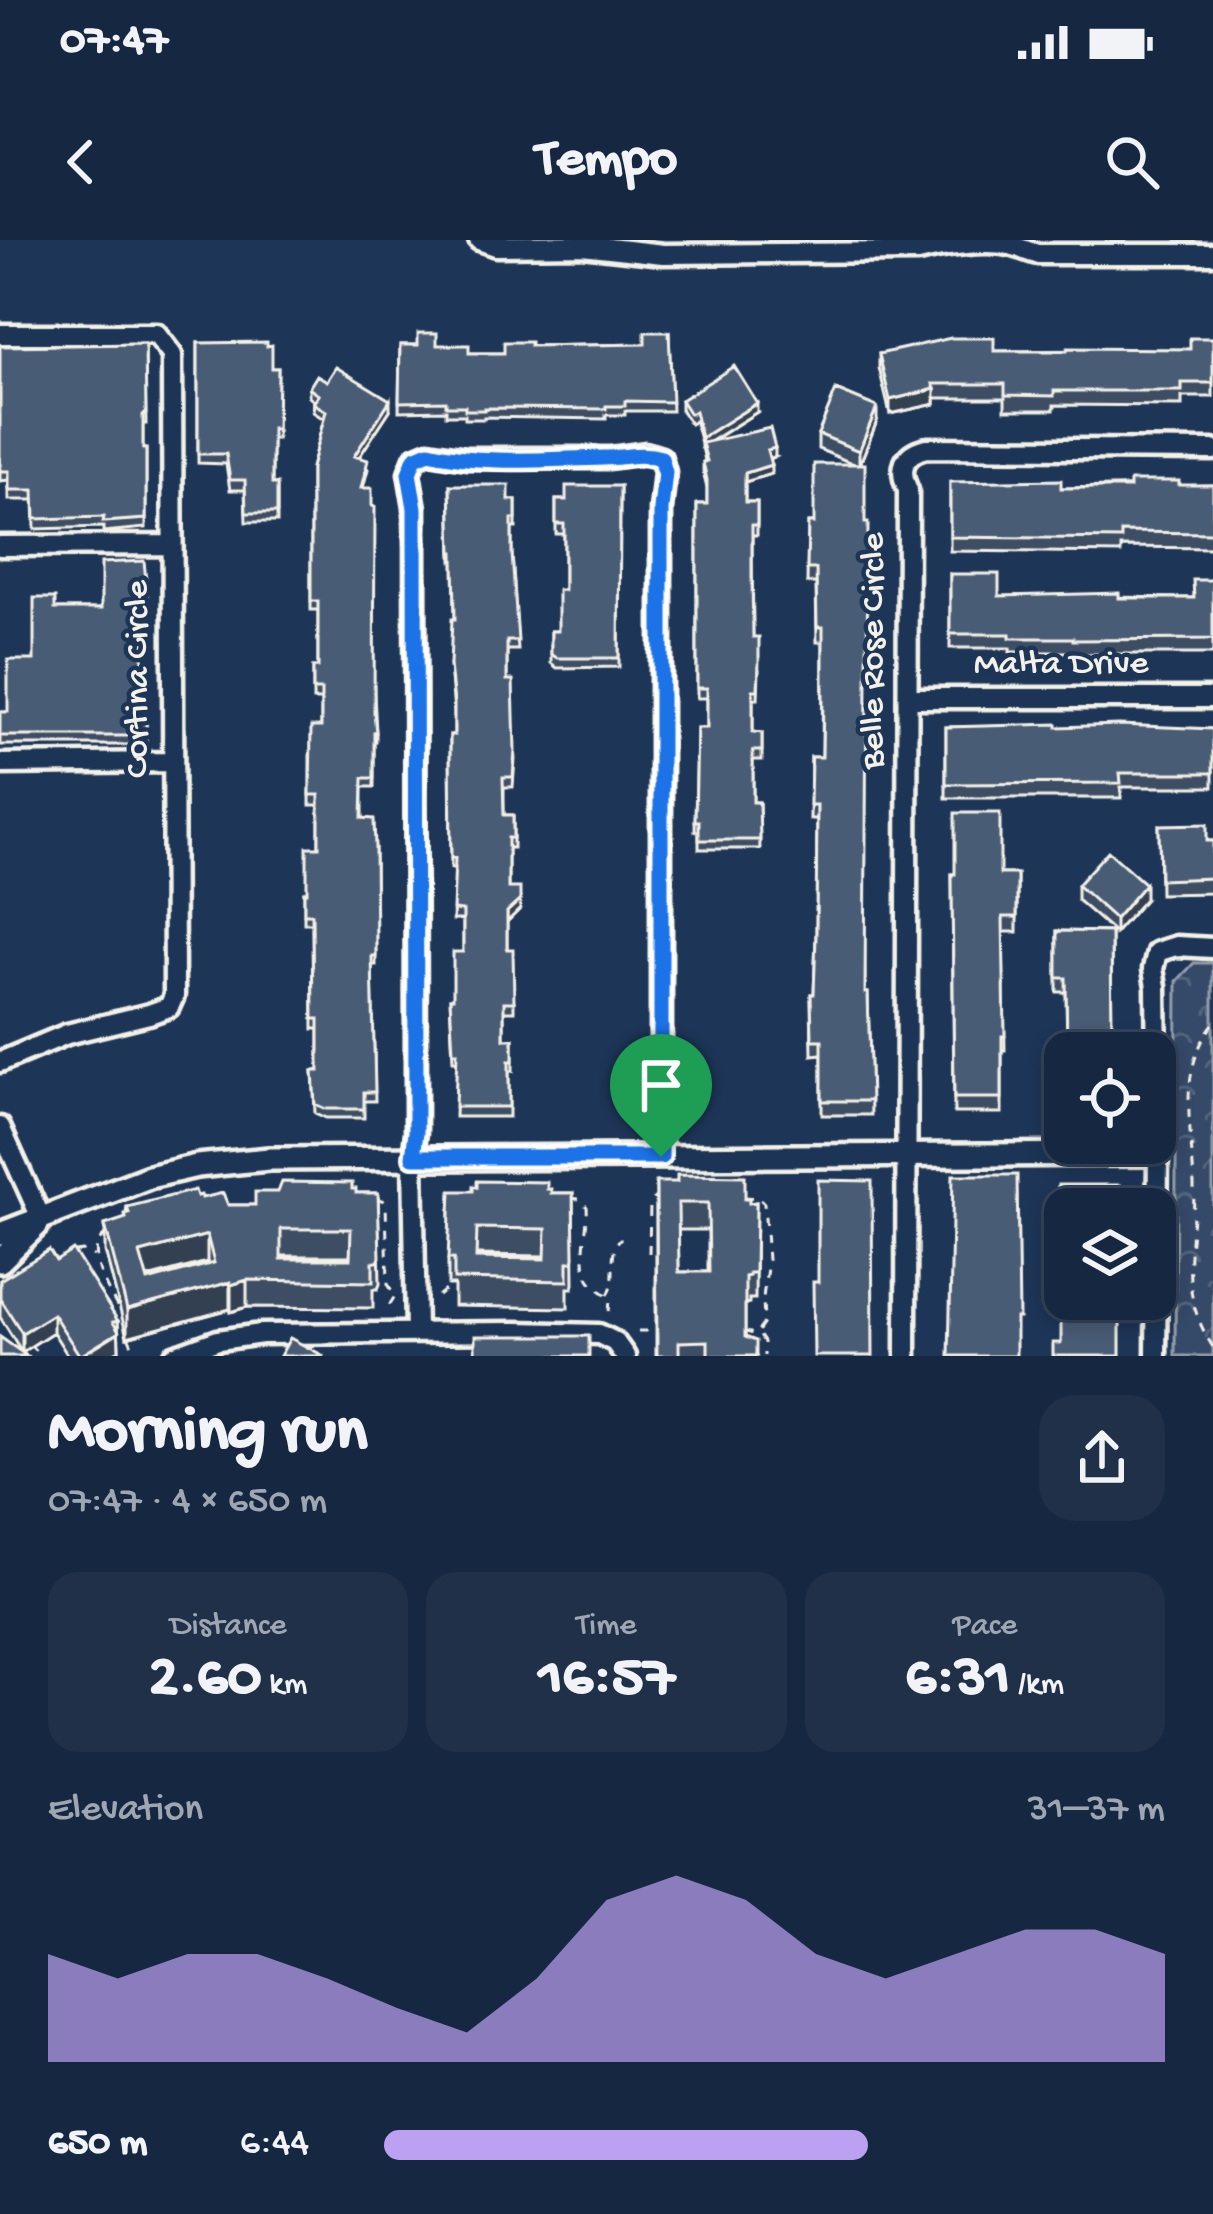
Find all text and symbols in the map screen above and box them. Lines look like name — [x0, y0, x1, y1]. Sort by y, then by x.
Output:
text: 07:47 — [60, 16, 168, 69]
icon: back — [48, 129, 114, 195]
icon: search — [1099, 129, 1165, 195]
text: Tempo — [536, 130, 677, 194]
street label: Belle Rose Circle — [854, 532, 897, 770]
street label: Cortina Circle — [118, 580, 161, 778]
street label: Malta Drive — [974, 644, 1149, 687]
map controls — [1044, 1032, 1176, 1320]
button: locate — [1044, 1032, 1176, 1164]
pin — [610, 1034, 712, 1157]
icon: arrive — [628, 1052, 694, 1118]
button: layers — [1044, 1188, 1176, 1320]
button: share — [1039, 1395, 1165, 1521]
text: Morning run — [48, 1396, 367, 1474]
text: 07:47 · 4 × 650 m — [48, 1480, 327, 1526]
text: Distance — [170, 1608, 286, 1646]
text: Time — [576, 1608, 637, 1646]
text: Pace — [952, 1608, 1017, 1646]
text: 2.60 — [149, 1646, 262, 1716]
text: 16:57 — [538, 1646, 675, 1716]
text: 6:31 — [906, 1646, 1010, 1716]
text: km — [262, 1667, 308, 1705]
text: /km — [1010, 1667, 1064, 1705]
text: Elevation — [48, 1788, 203, 1834]
text: 31–37 m — [1028, 1788, 1165, 1834]
text: 650 m — [48, 2122, 147, 2168]
text: 6:44 — [240, 2122, 309, 2168]

